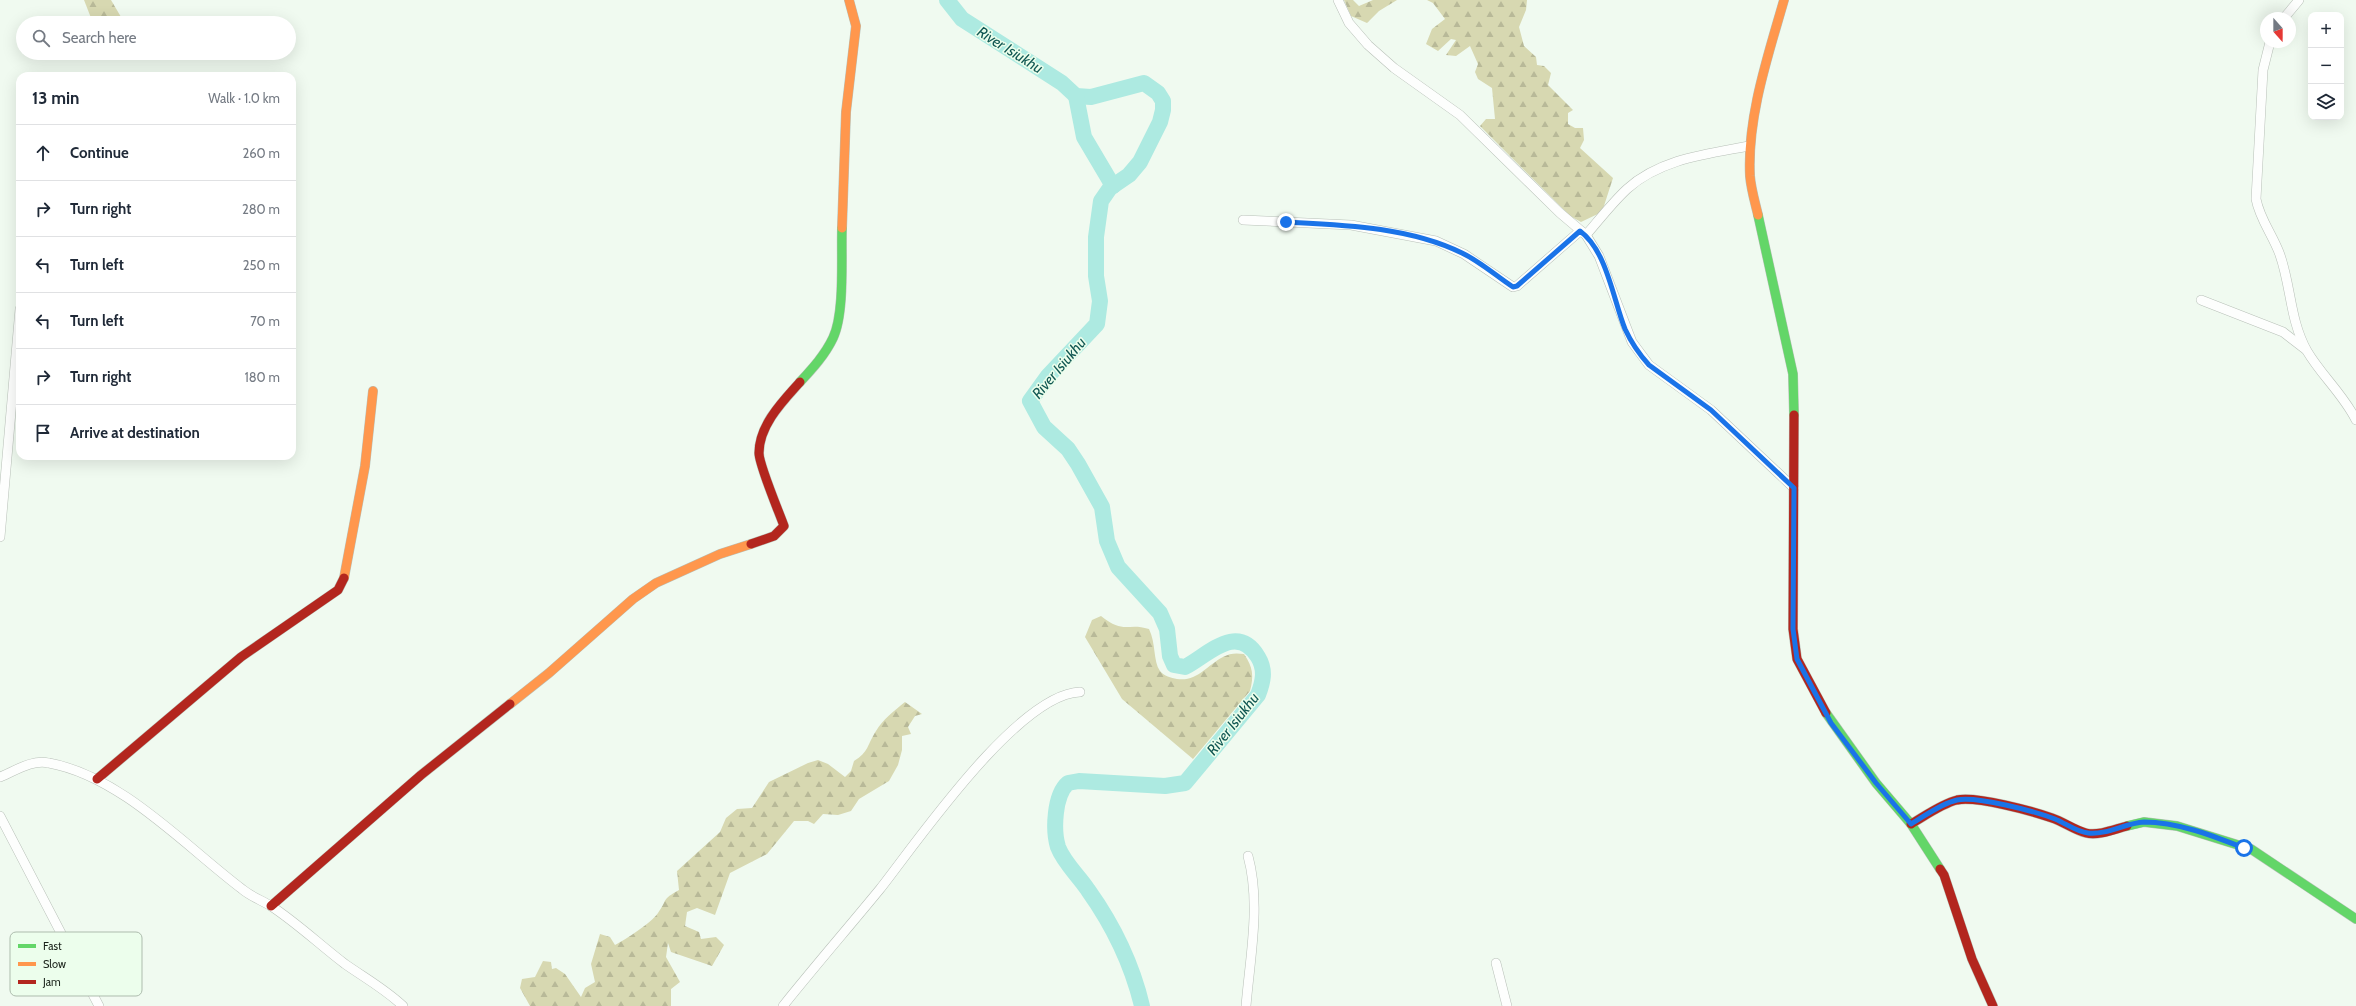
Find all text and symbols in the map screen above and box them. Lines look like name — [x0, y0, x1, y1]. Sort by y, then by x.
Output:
north arrow — [2260, 12, 2296, 48]
map controls — [2308, 12, 2344, 120]
button: + — [2308, 12, 2344, 48]
search box — [16, 16, 296, 60]
water label: River Isiukhu — [974, 23, 1046, 77]
icon: search — [30, 27, 52, 49]
text: Search here — [62, 29, 137, 47]
button: − — [2308, 48, 2344, 84]
button: layers — [2308, 84, 2344, 120]
text: 13 min — [32, 88, 80, 108]
text: Walk · 1.0 km — [208, 90, 280, 106]
icon: ahead — [32, 142, 54, 164]
text: Continue — [70, 144, 129, 162]
text: 260 m — [242, 145, 280, 161]
icon: right — [32, 198, 54, 220]
text: Turn right — [70, 200, 131, 218]
text: 280 m — [242, 201, 280, 217]
route end — [1277, 213, 1295, 231]
icon: left — [32, 254, 54, 276]
text: Turn left — [70, 256, 124, 274]
text: 250 m — [243, 257, 280, 273]
icon: left — [32, 310, 54, 332]
text: Turn left — [70, 312, 124, 330]
text: 70 m — [250, 313, 280, 329]
water label: River Isiukhu — [1028, 334, 1090, 402]
icon: right — [32, 366, 54, 388]
text: Turn right — [70, 368, 131, 386]
text: 180 m — [244, 369, 280, 385]
icon: arrive — [32, 422, 54, 444]
text: Arrive at destination — [70, 424, 200, 442]
water label: River Isiukhu — [1203, 689, 1263, 759]
route start — [2235, 839, 2253, 857]
legend — [10, 932, 142, 996]
text: Fast — [43, 939, 62, 953]
text: Slow — [43, 957, 66, 971]
text: Jam — [42, 975, 61, 989]

